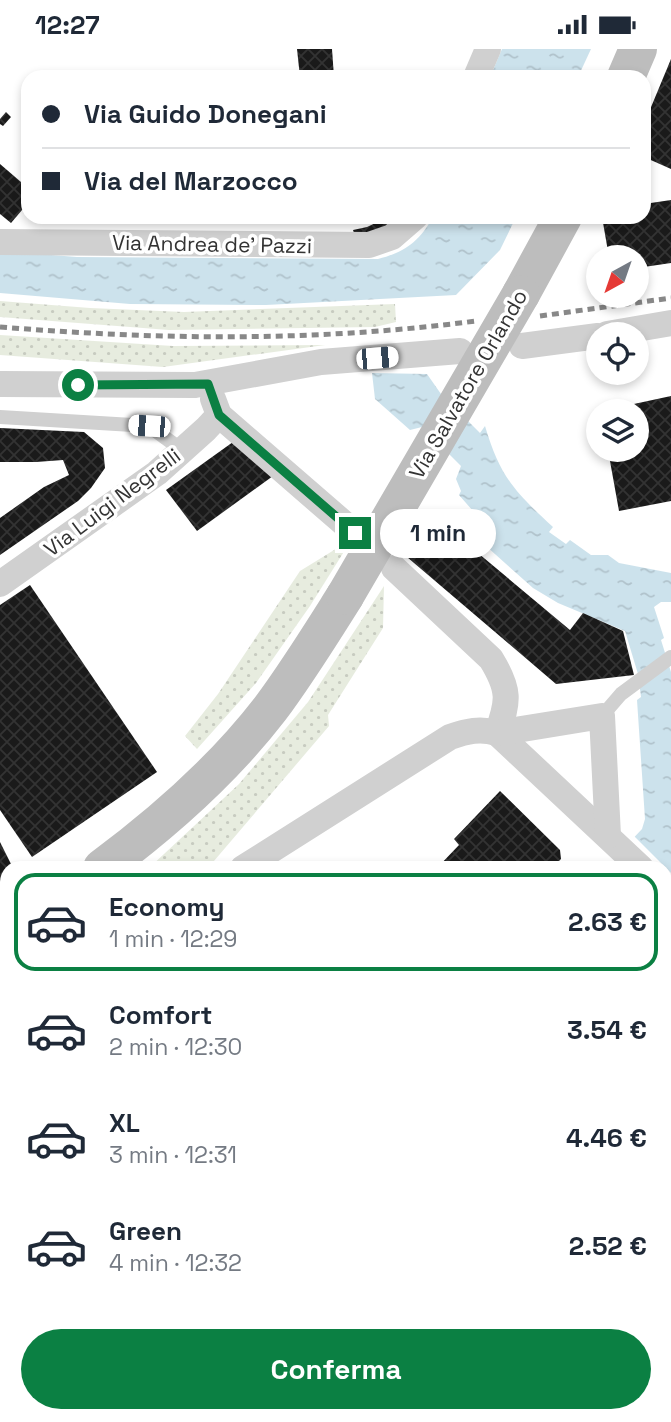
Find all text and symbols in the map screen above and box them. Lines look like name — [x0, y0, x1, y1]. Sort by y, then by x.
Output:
text: 12:27 — [35, 8, 100, 42]
text: Via Guido Donegani — [84, 97, 327, 131]
text: Via del Marzocco — [84, 164, 298, 198]
street label: Via Andrea de' Pazzi — [112, 229, 312, 259]
north arrow — [586, 245, 649, 308]
map controls — [586, 245, 649, 462]
street label: Via Salvatore Orlando — [403, 284, 533, 484]
button: locate — [586, 322, 649, 385]
car — [356, 346, 399, 370]
route start — [62, 369, 94, 401]
button: layers — [586, 399, 649, 462]
car — [128, 414, 171, 438]
street label: Via Luigi Negrelli — [38, 442, 186, 562]
callout: 1 min — [380, 509, 495, 557]
route end — [339, 517, 371, 549]
text: 1 min — [410, 518, 466, 548]
text: Economy — [109, 890, 225, 924]
icon: car — [25, 891, 88, 954]
text: 2.63 € — [568, 905, 647, 939]
text: 1 min · 12:29 — [109, 924, 237, 954]
text: Comfort — [109, 998, 212, 1032]
icon: car — [25, 999, 88, 1062]
text: 3.54 € — [567, 1013, 647, 1047]
text: 2 min · 12:30 — [109, 1032, 242, 1062]
text: XL — [109, 1106, 140, 1140]
icon: car — [25, 1107, 88, 1170]
text: 4.46 € — [566, 1121, 647, 1155]
text: 3 min · 12:31 — [109, 1140, 237, 1170]
text: Green — [109, 1214, 182, 1248]
icon: car — [25, 1215, 88, 1278]
text: 2.52 € — [569, 1229, 647, 1263]
text: 4 min · 12:32 — [109, 1248, 242, 1278]
button: Conferma — [21, 1329, 651, 1409]

